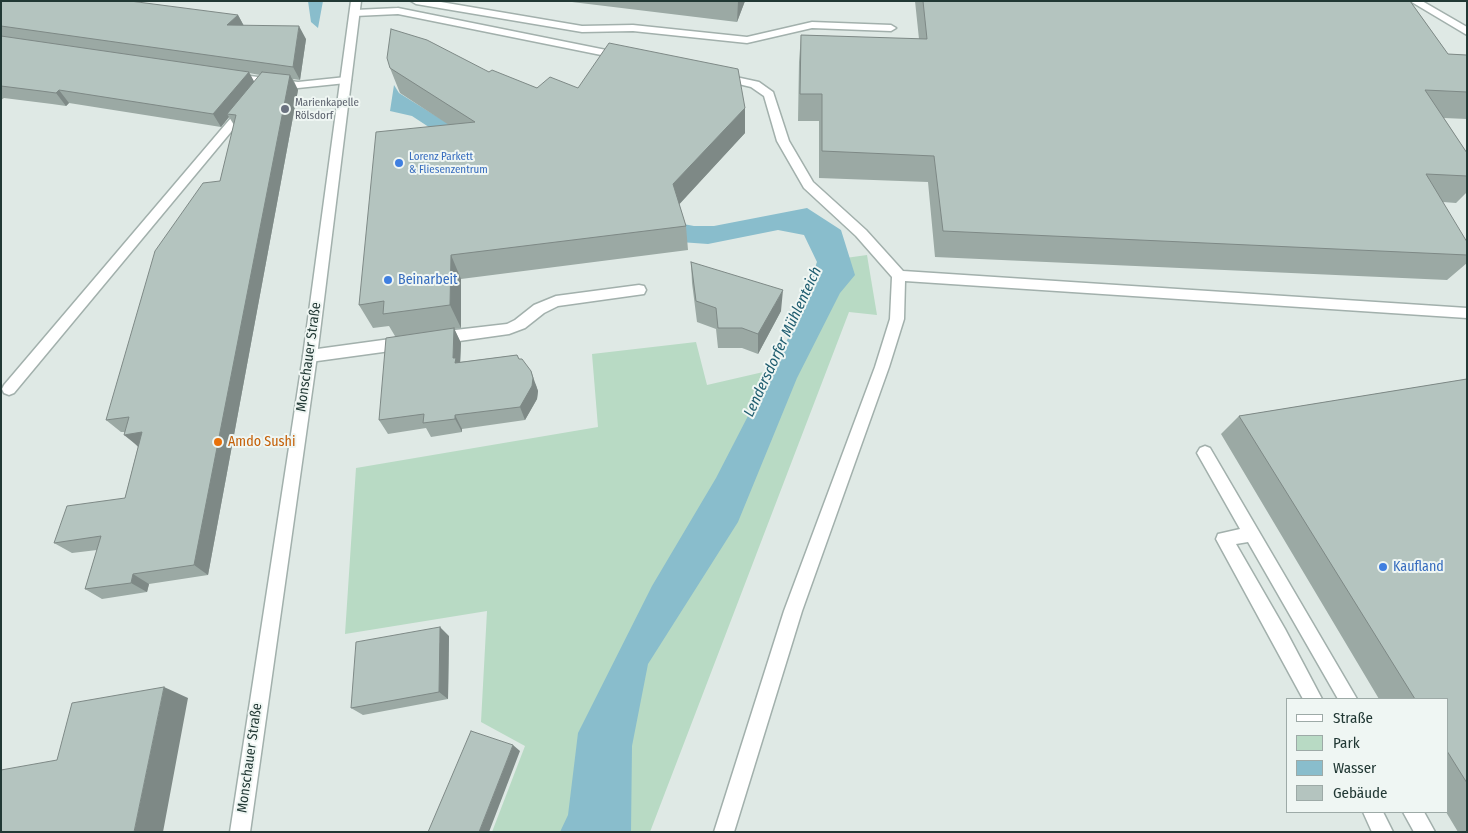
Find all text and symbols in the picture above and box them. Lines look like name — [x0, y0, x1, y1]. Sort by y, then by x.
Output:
place label: Marienkapelle Rölsdorf — [295, 96, 359, 122]
marker: Marienkapelle Rölsdorf — [279, 103, 291, 115]
place label: Lorenz Parkett & Fliesenzentrum — [409, 150, 488, 176]
marker: Lorenz Parkett & Fliesenzentrum — [393, 157, 405, 169]
water label: Lendersdorfer Mühlenteich — [740, 264, 826, 420]
place label: Beinarbeit — [398, 272, 458, 288]
marker: Beinarbeit — [382, 274, 394, 286]
street label: Monschauer Straße — [293, 301, 325, 413]
place label: Amdo Sushi — [228, 434, 295, 450]
marker: Amdo Sushi — [212, 436, 224, 448]
place label: Kaufland — [1393, 559, 1444, 575]
marker: Kaufland — [1377, 561, 1389, 573]
legend — [1286, 698, 1448, 813]
street label: Monschauer Straße — [234, 702, 266, 814]
text: Straße — [1333, 709, 1373, 727]
text: Park — [1333, 734, 1360, 752]
text: Wasser — [1333, 759, 1376, 777]
text: Gebäude — [1333, 784, 1388, 802]

